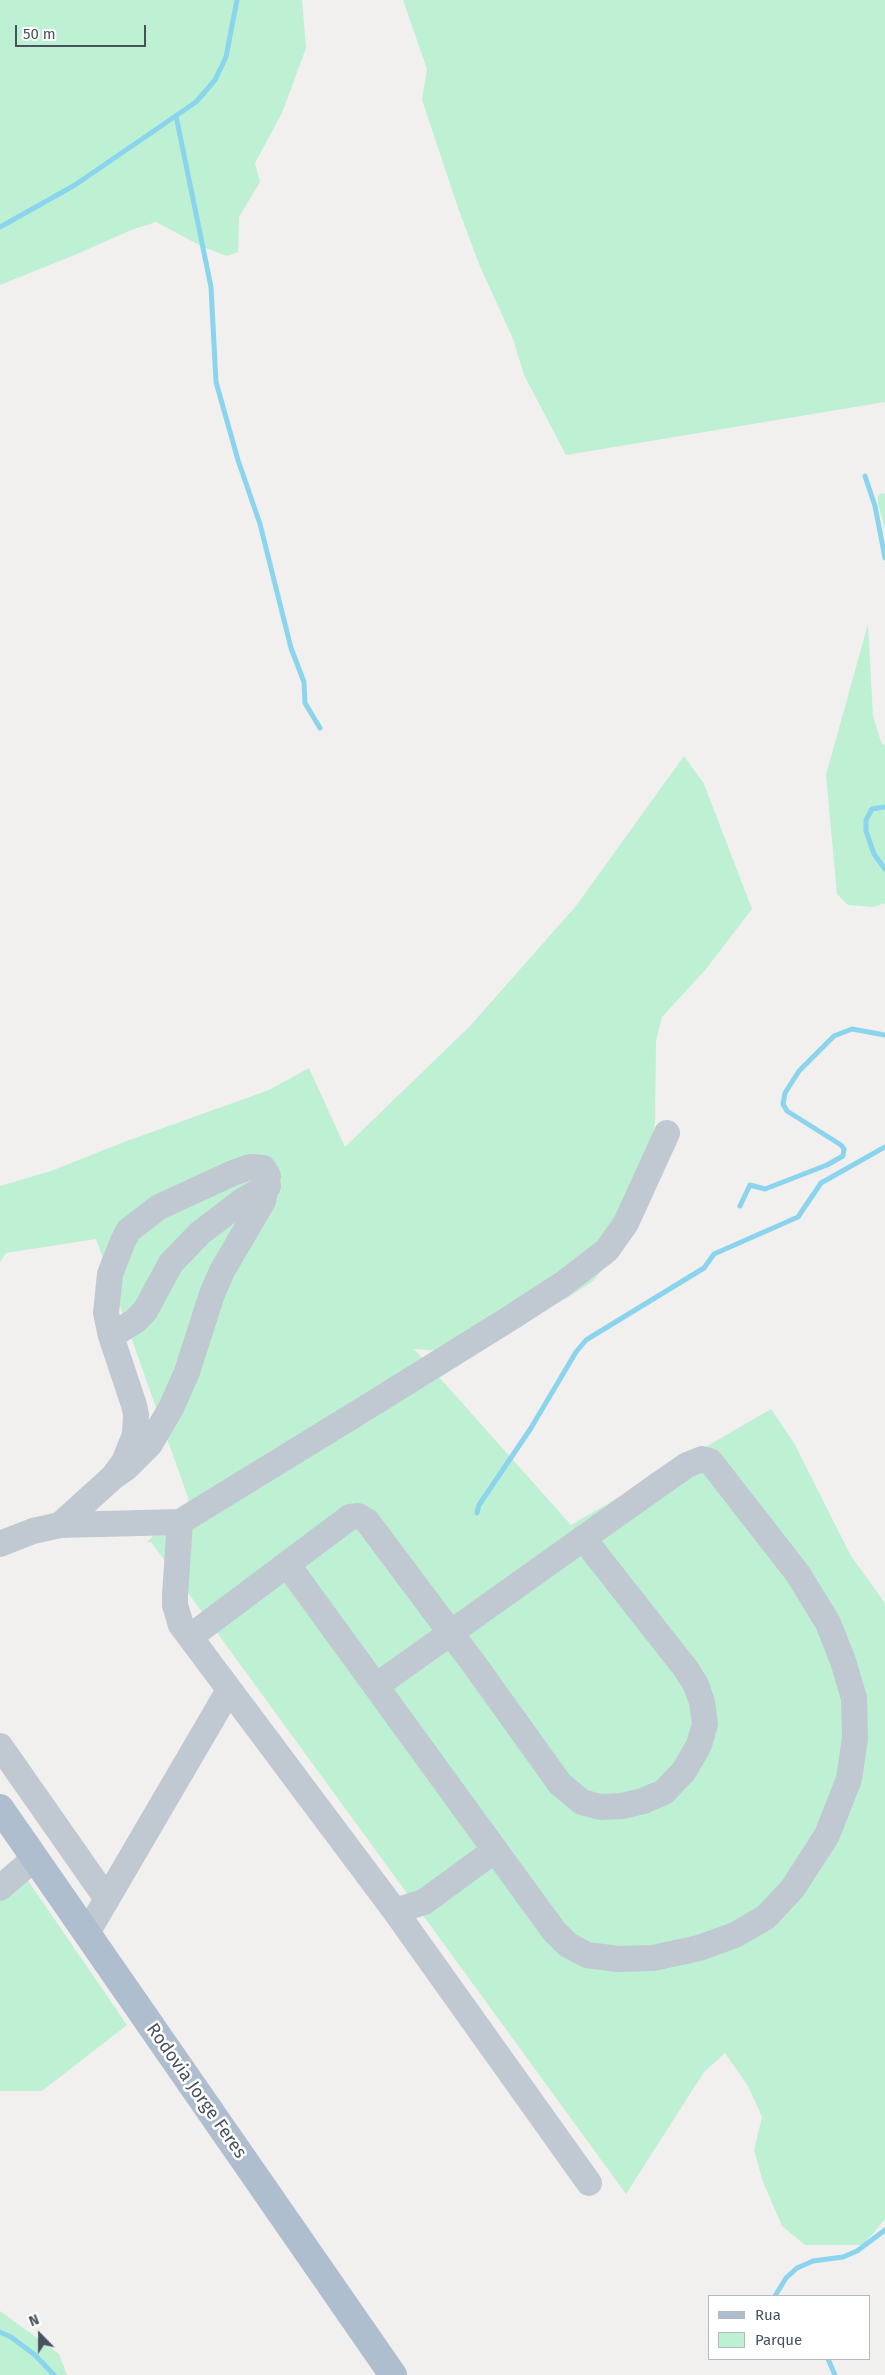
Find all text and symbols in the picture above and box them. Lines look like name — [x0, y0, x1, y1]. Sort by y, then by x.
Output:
scale bar — [18, 15, 149, 47]
text: 50 m — [23, 25, 56, 43]
street label: Rodovia Jorge Feres — [141, 2019, 251, 2163]
legend — [708, 2295, 870, 2360]
text: Rua — [755, 2306, 781, 2324]
north arrow — [15, 2310, 65, 2360]
text: N — [27, 2311, 42, 2330]
text: Parque — [755, 2331, 802, 2349]

